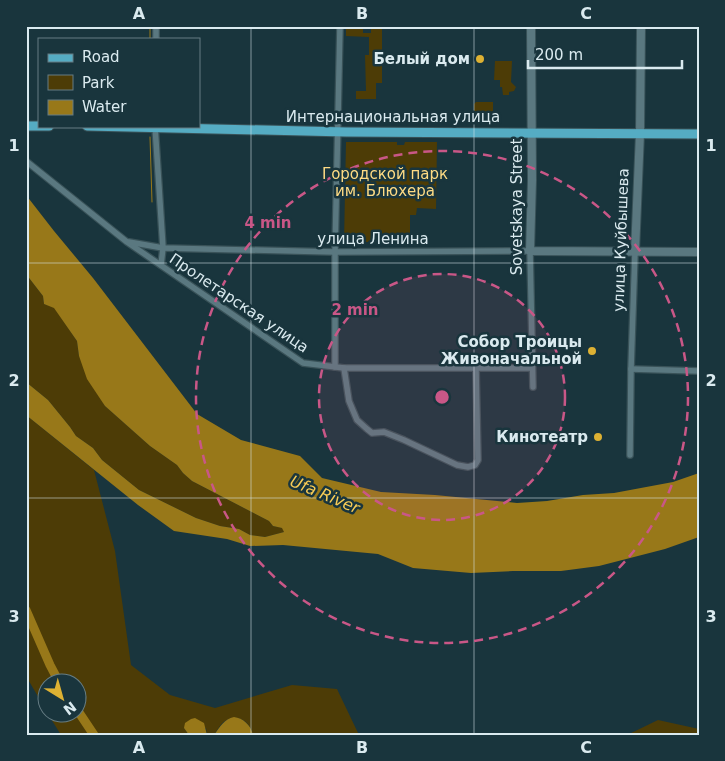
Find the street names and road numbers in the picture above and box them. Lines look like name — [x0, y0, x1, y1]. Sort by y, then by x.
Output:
street label: Интернациональная улица — [286, 108, 500, 126]
street label: Sovetskaya Street — [508, 139, 526, 275]
street label: улица Куйбышева — [609, 168, 633, 312]
street label: улица Ленина — [317, 230, 429, 248]
street label: Пролетарская улица — [166, 250, 312, 356]

